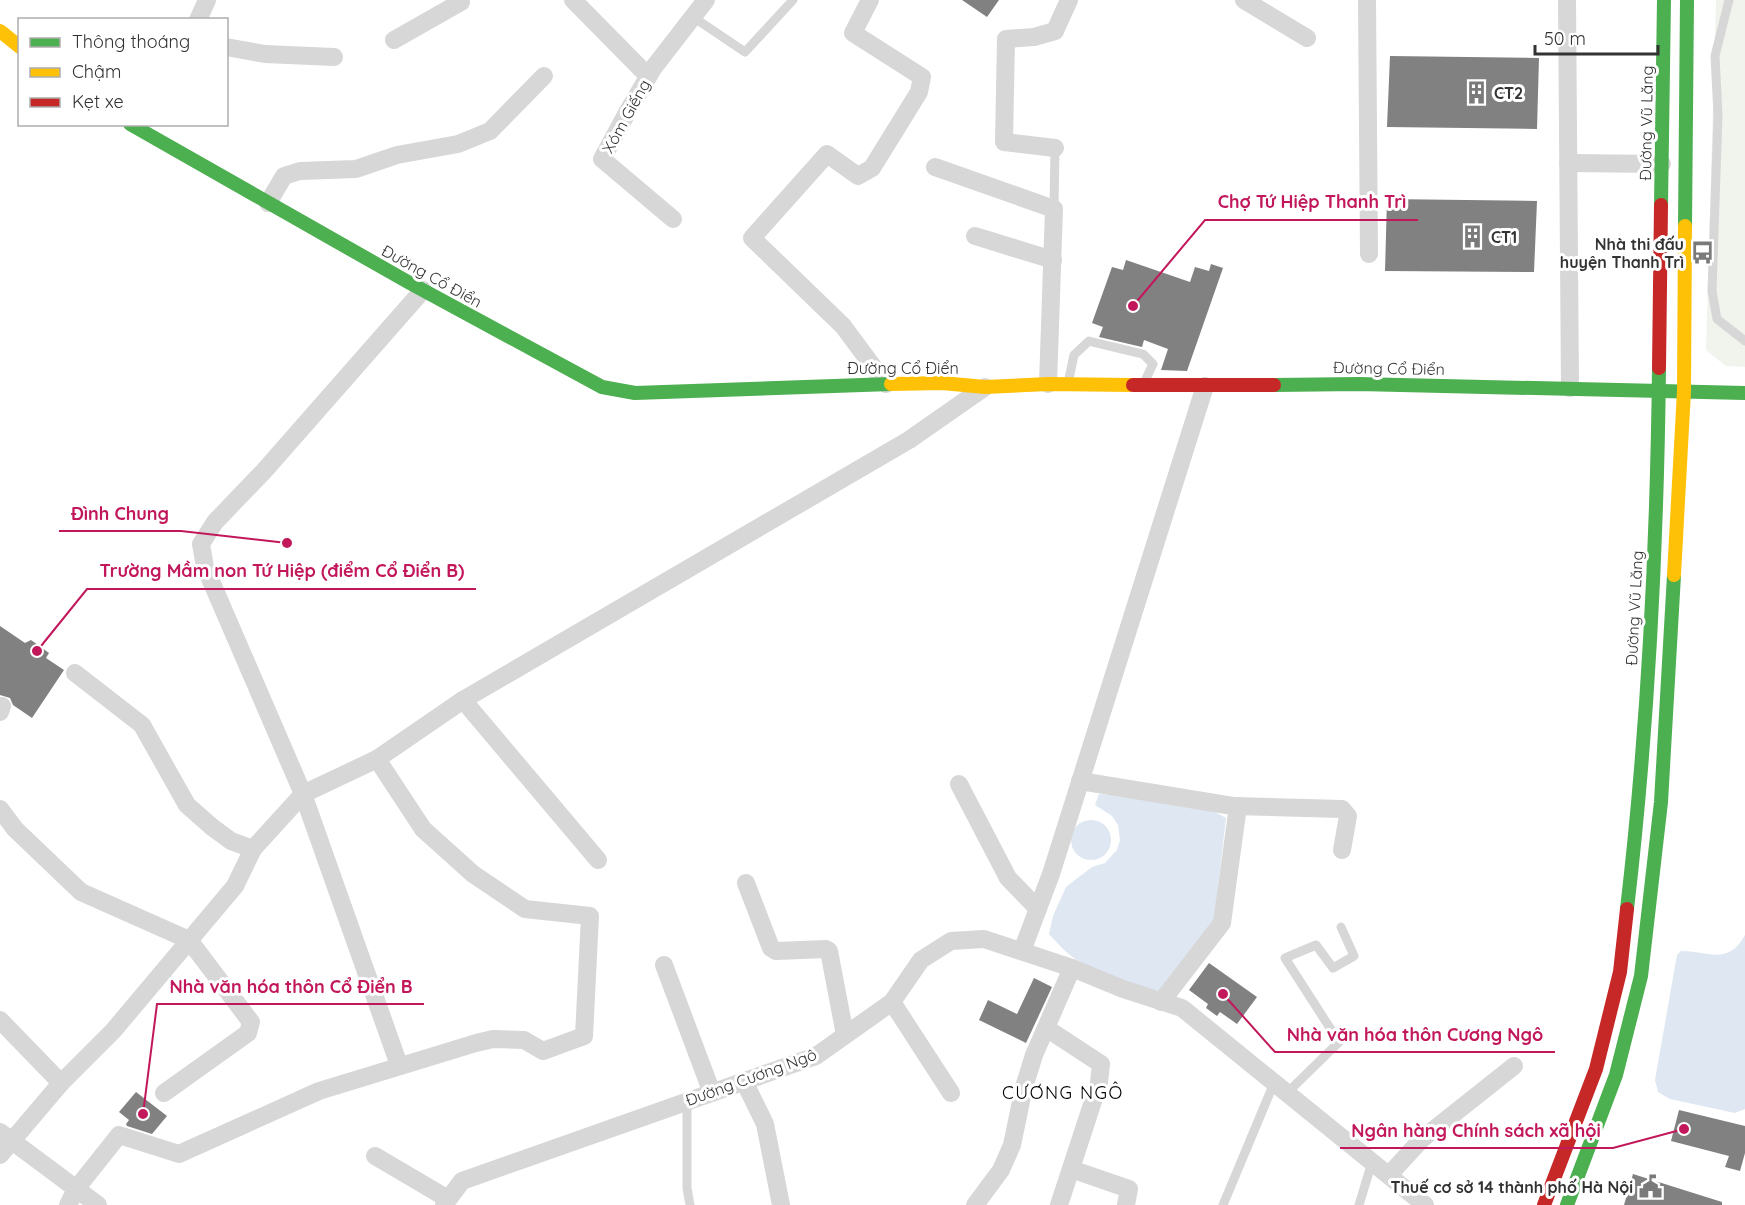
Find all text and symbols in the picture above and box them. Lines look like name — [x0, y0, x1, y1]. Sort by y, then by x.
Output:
legend — [18, 18, 228, 126]
scale bar — [1535, 18, 1658, 56]
text: 50 m — [1544, 27, 1586, 50]
text: Thông thoáng — [72, 30, 190, 53]
text: Chậm — [72, 60, 121, 83]
street label: Đường Vũ Lăng — [1635, 65, 1657, 181]
street label: Xóm Giếng — [598, 76, 654, 156]
building icon: CT2 — [1463, 80, 1489, 106]
place label: CT2 — [1494, 83, 1523, 103]
text: Kẹt xe — [72, 90, 124, 113]
callout: Chợ Tứ Hiệp Thanh Trì — [1205, 184, 1418, 220]
text: Chợ Tứ Hiệp Thanh Trì — [1218, 190, 1406, 213]
building icon: CT1 — [1460, 224, 1486, 250]
place label: CT1 — [1491, 227, 1517, 247]
place label: Nhà thi đấu huyện Thanh Trì — [1560, 234, 1684, 272]
street label: Đường Cổ Điển — [378, 240, 486, 312]
bus stop icon: Nhà thi đấu huyện Thanh Trì — [1689, 240, 1715, 266]
street label: Đường Cổ Điển — [1333, 357, 1445, 379]
street label: Đường Cổ Điển — [847, 358, 959, 378]
callout: Đình Chung — [59, 495, 181, 531]
text: Đình Chung — [70, 502, 169, 525]
street label: Đường Vũ Lăng — [1621, 550, 1647, 666]
callout: Trường Mầm non Tứ Hiệp (điểm Cổ Điển B) — [87, 553, 476, 589]
text: Trường Mầm non Tứ Hiệp (điểm Cổ Điển B) — [100, 559, 464, 582]
callout: Nhà văn hóa thôn Cổ Điển B — [157, 968, 424, 1004]
text: Nhà văn hóa thôn Cổ Điển B — [169, 975, 413, 998]
callout: Nhà văn hóa thôn Cương Ngô — [1275, 1016, 1555, 1052]
text: Nhà văn hóa thôn Cương Ngô — [1287, 1023, 1543, 1046]
street label: Đường Cương Ngô — [683, 1044, 819, 1110]
district label: CƯƠNG NGÔ — [1002, 1081, 1124, 1104]
callout: Ngân hàng Chính sách xã hội — [1340, 1112, 1613, 1148]
text: Ngân hàng Chính sách xã hội — [1351, 1119, 1601, 1142]
public building icon: Thuế cơ sở 14 thành phố Hà Nội — [1638, 1174, 1664, 1200]
place label: Thuế cơ sở 14 thành phố Hà Nội — [1390, 1177, 1633, 1197]

